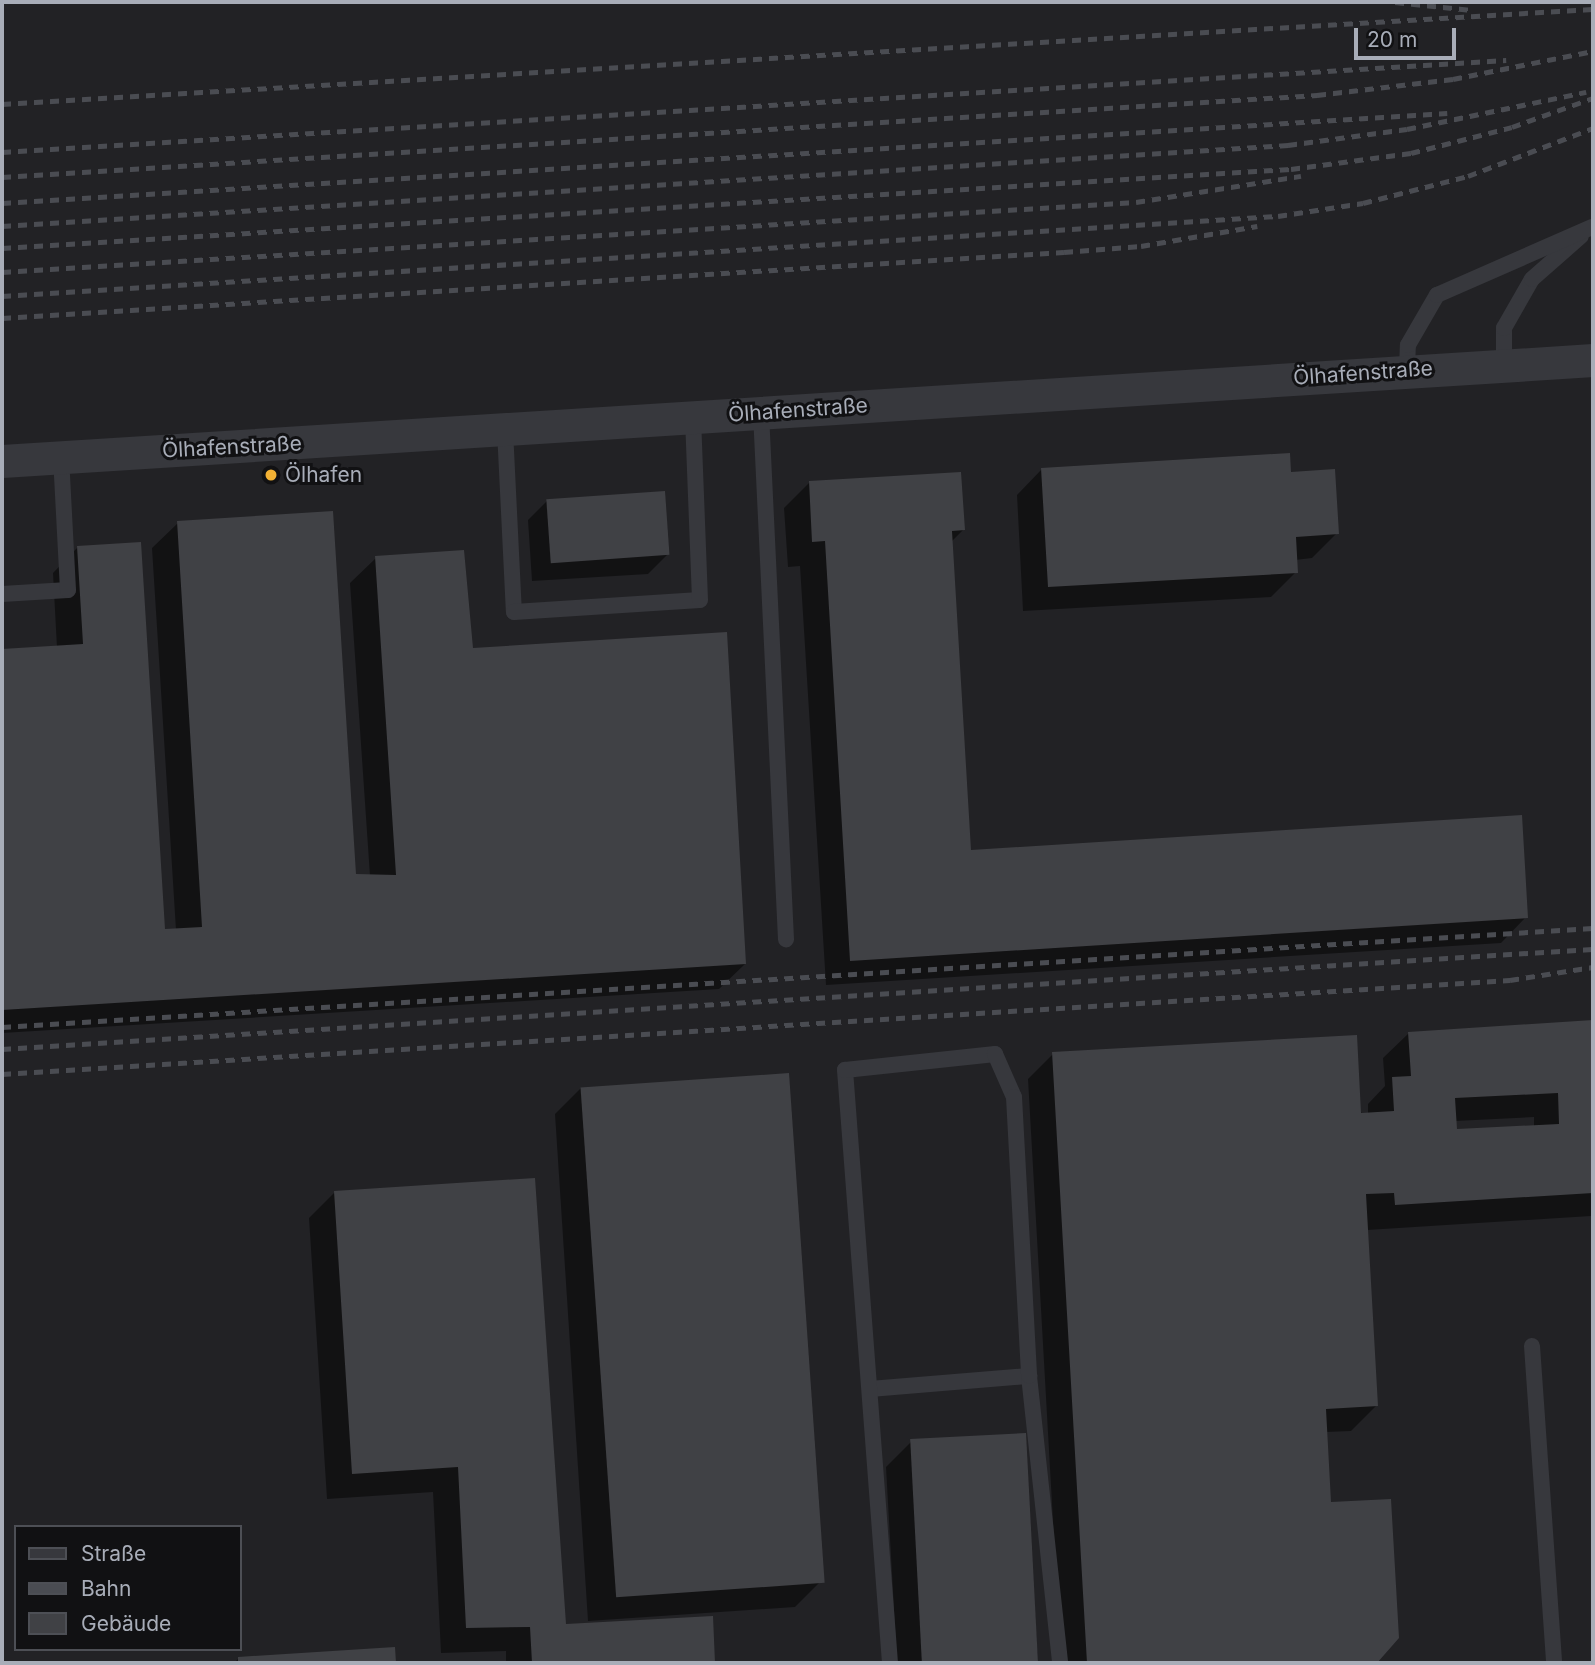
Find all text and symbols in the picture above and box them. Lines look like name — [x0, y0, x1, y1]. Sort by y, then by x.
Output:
scale bar — [1357, 14, 1458, 58]
text: 20 m — [1367, 27, 1417, 52]
street label: Ölhafenstraße — [1292, 356, 1434, 390]
street label: Ölhafenstraße — [727, 393, 869, 427]
street label: Ölhafenstraße — [161, 431, 303, 463]
place label: Ölhafen — [285, 462, 362, 488]
marker: Ölhafen — [263, 467, 279, 483]
legend — [14, 1525, 242, 1651]
text: Straße — [81, 1541, 146, 1566]
text: Bahn — [81, 1576, 131, 1601]
text: Gebäude — [81, 1611, 171, 1636]

